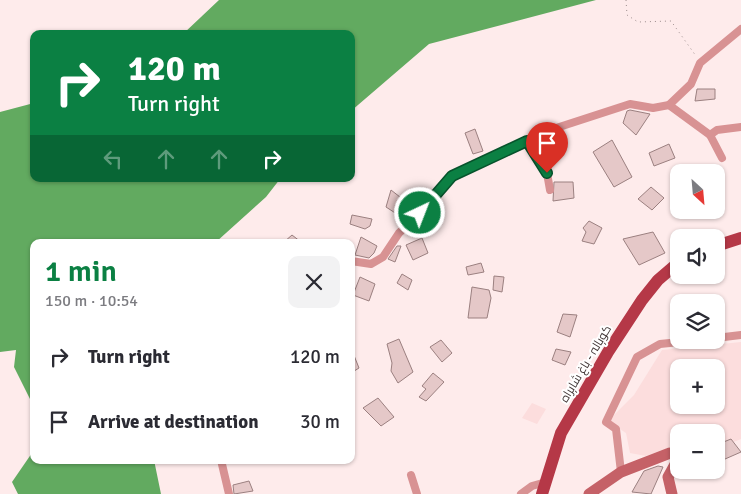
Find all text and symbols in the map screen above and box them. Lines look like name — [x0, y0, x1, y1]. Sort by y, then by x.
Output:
text: 120 m — [128, 47, 221, 90]
icon: right — [45, 50, 110, 115]
text: Turn right — [128, 90, 220, 117]
pin — [526, 122, 568, 173]
icon: arrive — [533, 129, 561, 157]
icon: left — [99, 145, 127, 173]
icon: ahead — [152, 145, 180, 173]
icon: ahead — [205, 145, 233, 173]
icon: right — [258, 145, 286, 173]
north arrow — [670, 164, 725, 219]
map controls — [670, 164, 725, 479]
position arrow — [393, 186, 445, 238]
button: sound — [670, 229, 725, 284]
text: 1 min — [45, 253, 117, 290]
button: close — [288, 256, 340, 308]
text: 150 m · 10:54 — [45, 291, 138, 311]
button: layers — [670, 294, 725, 349]
street label: کوہالہ - باغ شاہراہ — [557, 323, 615, 405]
icon: right — [45, 343, 73, 371]
text: Turn right — [88, 345, 170, 369]
text: 120 m — [290, 345, 340, 369]
button: + — [670, 359, 725, 414]
icon: arrive — [45, 408, 73, 436]
text: Arrive at destination — [88, 410, 259, 434]
text: 30 m — [300, 410, 340, 434]
button: − — [670, 424, 725, 479]

